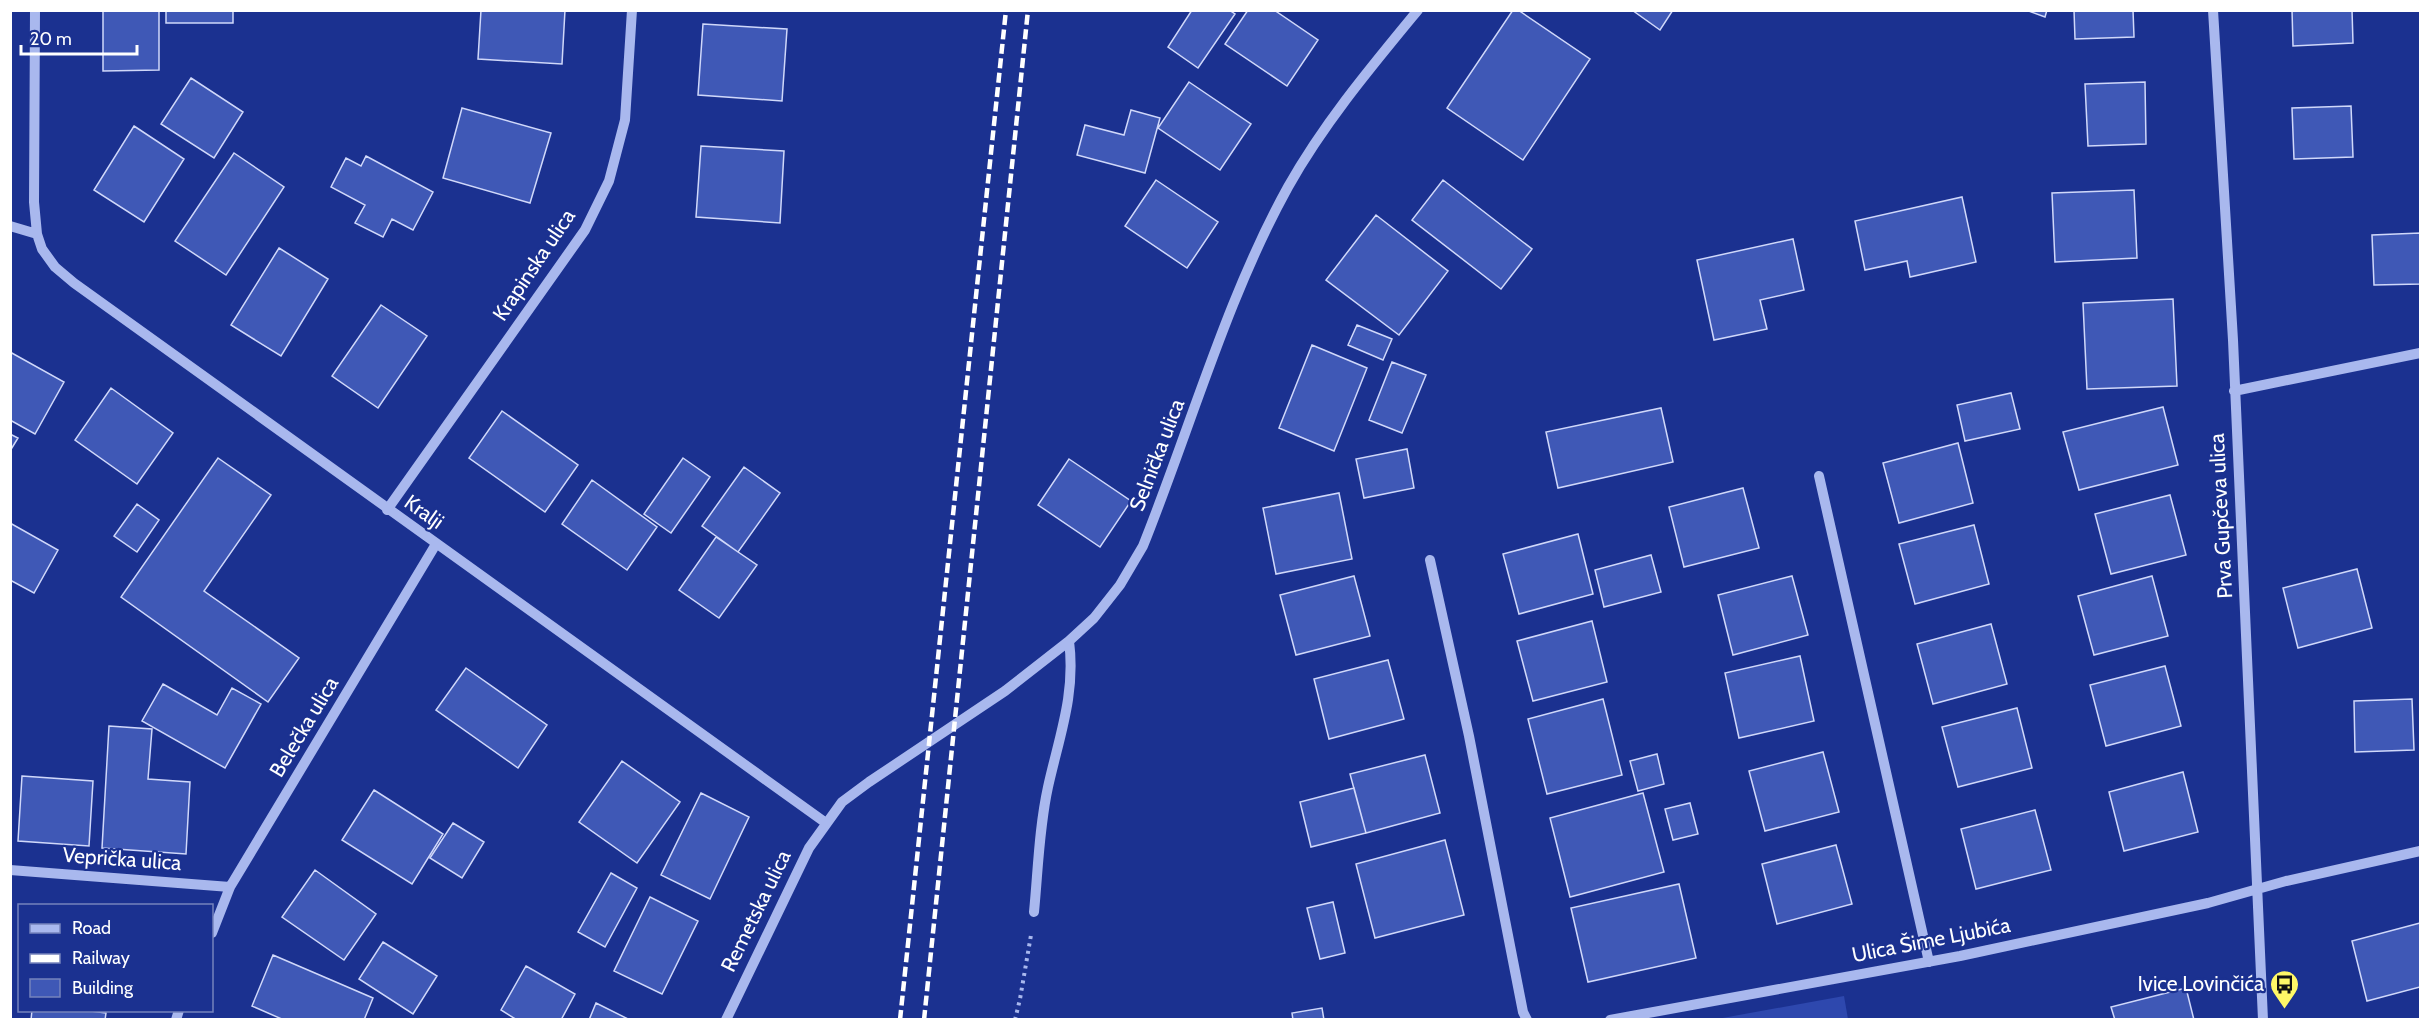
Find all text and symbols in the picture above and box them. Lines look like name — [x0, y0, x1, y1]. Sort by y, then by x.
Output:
scale bar — [21, 18, 136, 56]
text: 20 m — [30, 28, 72, 50]
street label: Krapinska ulica — [487, 204, 580, 325]
street label: Selnička ulica — [1124, 395, 1189, 514]
street label: Prva Gupčeva ulica — [2204, 433, 2237, 599]
street label: Kralji — [399, 489, 449, 535]
street label: Belečka ulica — [264, 672, 343, 781]
street label: Veprička ulica — [62, 842, 182, 875]
street label: Remetska ulica — [715, 846, 796, 976]
legend — [18, 904, 213, 1012]
street label: Ulica Šime Ljubića — [1850, 912, 2012, 968]
text: Road — [72, 917, 111, 939]
text: Railway — [72, 947, 130, 969]
bus stop icon: Ivice Lovinčića — [2269, 968, 2301, 1010]
place label: Ivice Lovinčića — [2137, 971, 2264, 996]
text: Building — [72, 977, 134, 999]

